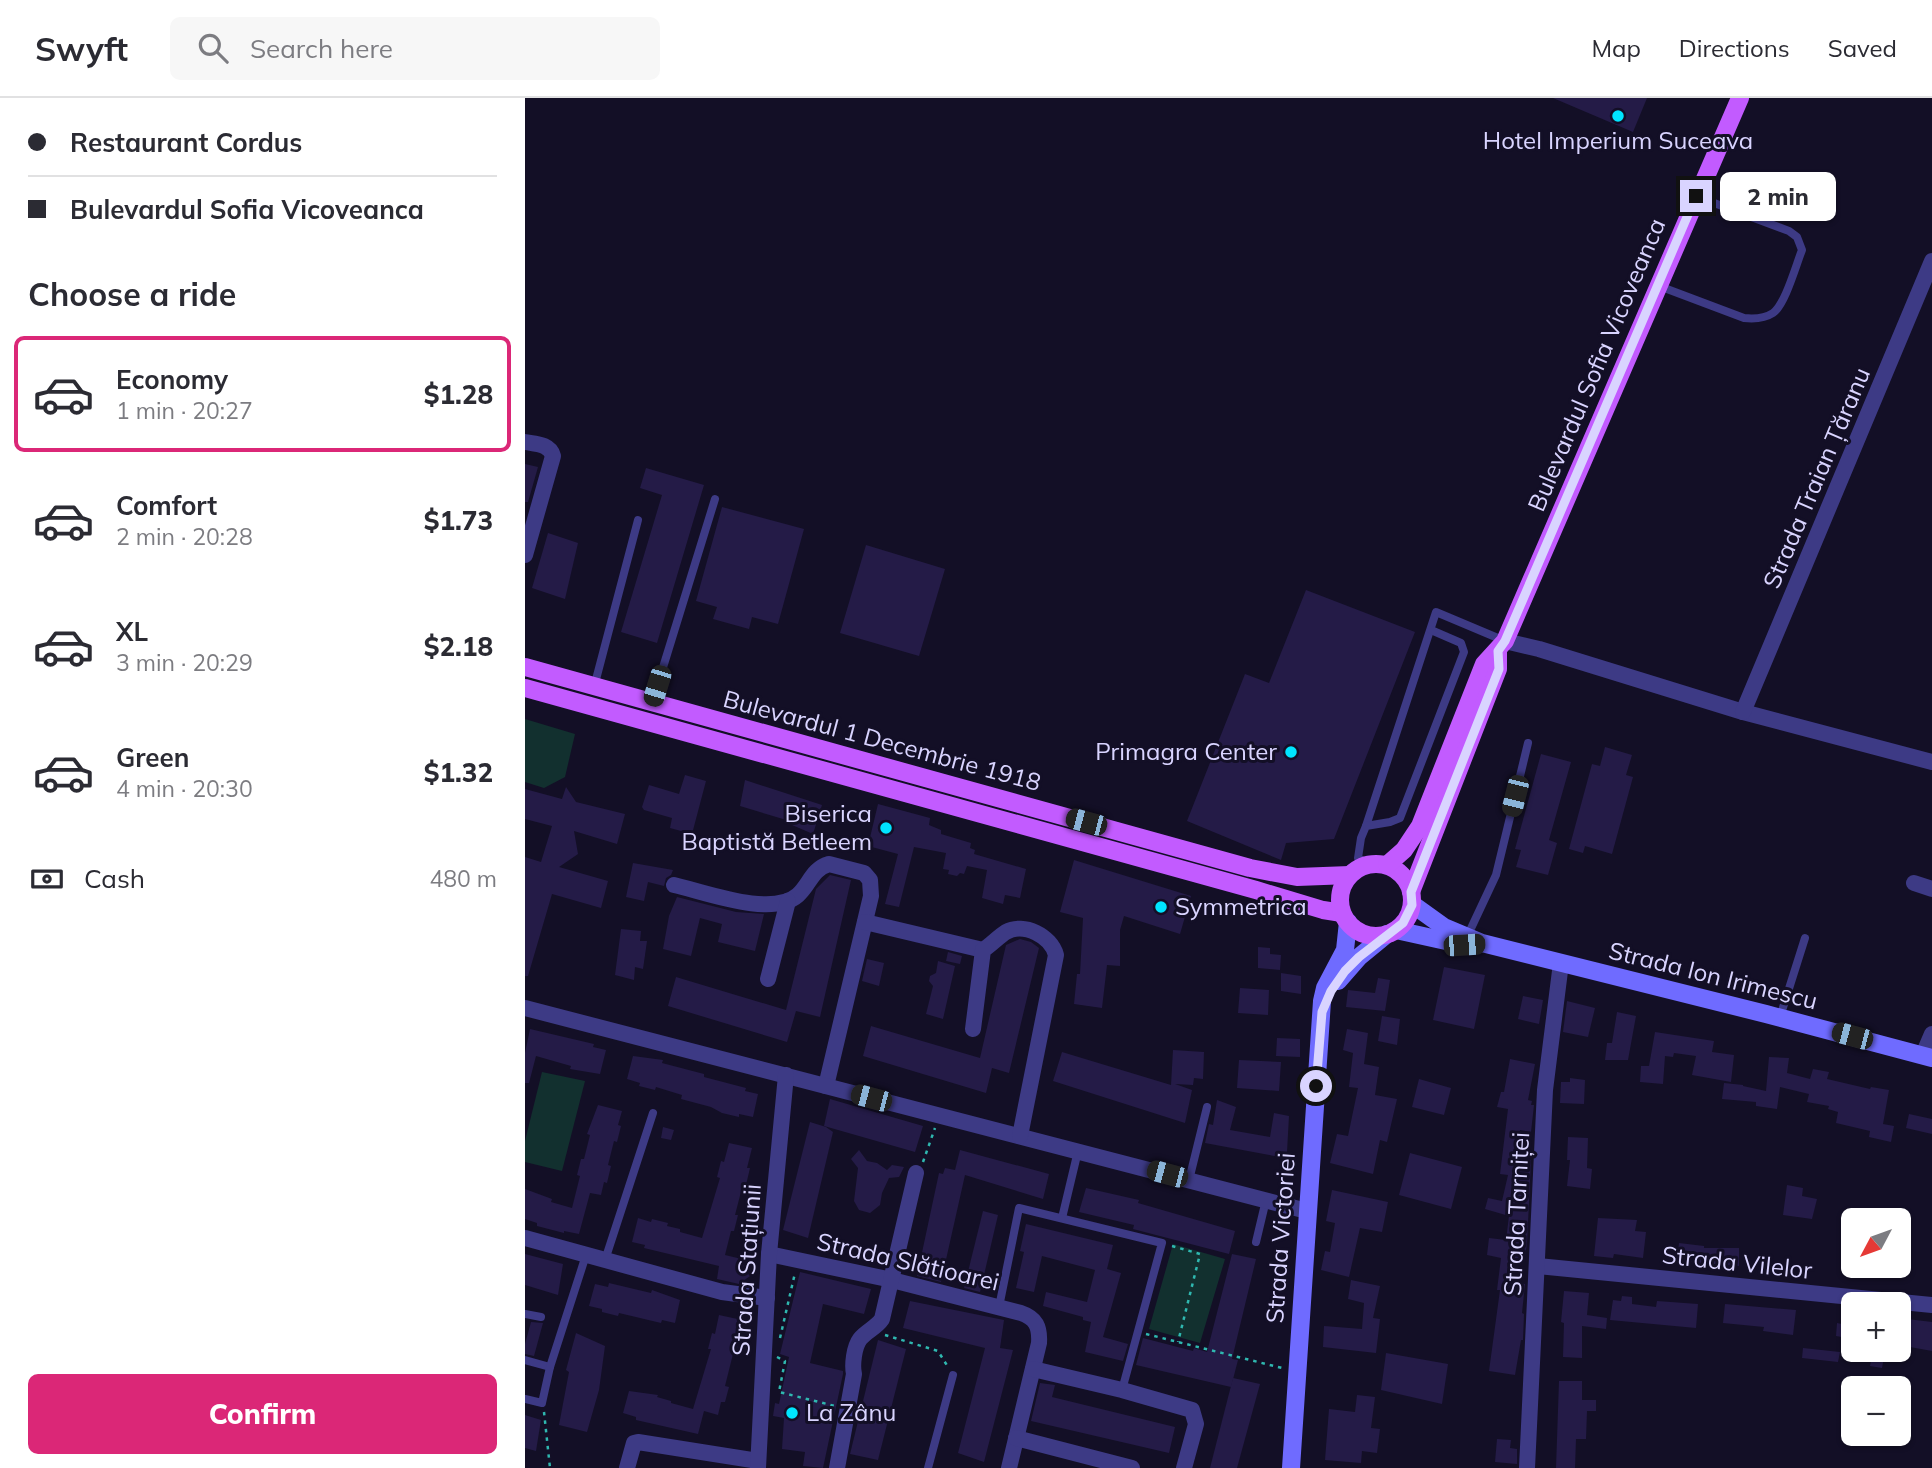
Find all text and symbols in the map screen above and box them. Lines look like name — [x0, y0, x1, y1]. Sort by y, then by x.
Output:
search box — [170, 17, 660, 80]
text: Swyft — [35, 28, 128, 69]
icon: search — [194, 29, 232, 67]
text: Search here — [250, 32, 393, 65]
text: Map — [1591, 33, 1641, 63]
text: Directions — [1679, 33, 1790, 63]
text: Saved — [1828, 33, 1897, 63]
marker: Hotel Imperium Suceava — [1610, 108, 1626, 124]
place label: Hotel Imperium Suceava — [1483, 125, 1753, 155]
text: Restaurant Cordus — [70, 126, 302, 159]
callout: 2 min — [1721, 172, 1836, 220]
route end — [1680, 180, 1712, 212]
text: 2 min — [1747, 182, 1809, 211]
text: Bulevardul Sofia Vicoveanca — [70, 193, 424, 226]
street label: Bulevardul Sofia Vicoveanca — [1521, 214, 1671, 516]
text: Choose a ride — [28, 274, 236, 314]
icon: car — [32, 363, 95, 426]
text: Economy — [116, 363, 228, 396]
street label: Strada Traian Țăranu — [1756, 363, 1877, 593]
text: $1.28 — [424, 378, 493, 411]
text: 1 min · 20:27 — [116, 396, 253, 425]
icon: car — [32, 489, 95, 552]
text: Comfort — [116, 489, 217, 522]
text: $1.73 — [424, 504, 493, 537]
text: 2 min · 20:28 — [116, 522, 253, 551]
icon: car — [32, 615, 95, 678]
text: XL — [116, 615, 148, 648]
text: $2.18 — [424, 630, 493, 663]
text: 3 min · 20:29 — [116, 648, 253, 677]
car — [641, 663, 674, 709]
street label: Bulevardul 1 Decembrie 1918 — [720, 683, 1044, 797]
place label: Primagra Center — [1095, 736, 1277, 766]
icon: car — [32, 741, 95, 804]
text: Green — [116, 741, 189, 774]
marker: Primagra Center — [1283, 744, 1299, 760]
text: $1.32 — [424, 756, 493, 789]
car — [1500, 773, 1531, 819]
text: 4 min · 20:30 — [116, 774, 253, 803]
place label: Biserica Baptistă Betleem — [681, 798, 872, 856]
car — [1063, 806, 1110, 838]
marker: Biserica Baptistă Betleem — [878, 820, 894, 836]
icon: cash — [28, 860, 66, 898]
text: Cash — [84, 862, 145, 895]
text: 480 m — [429, 864, 497, 893]
place label: Symmetrica — [1175, 891, 1307, 921]
marker: Symmetrica — [1153, 899, 1169, 915]
car — [1443, 933, 1486, 957]
street label: Strada Ion Irimescu — [1606, 935, 1821, 1015]
car — [1829, 1020, 1876, 1052]
route start — [1300, 1070, 1332, 1102]
car — [848, 1082, 895, 1114]
street label: Strada Tarniței — [1497, 1131, 1536, 1297]
street label: Strada Victoriei — [1259, 1152, 1301, 1324]
car — [1144, 1158, 1191, 1190]
street label: Strada Stațiunii — [725, 1183, 768, 1357]
north arrow — [1841, 1208, 1911, 1278]
map controls — [1841, 1208, 1911, 1446]
street label: Strada Slătioarei — [814, 1225, 1002, 1297]
street label: Strada Vilelor — [1661, 1239, 1814, 1285]
button: + — [1841, 1292, 1911, 1362]
button: Confirm — [28, 1374, 497, 1454]
button: − — [1841, 1376, 1911, 1446]
place label: La Zânu — [806, 1397, 896, 1427]
marker: La Zânu — [784, 1405, 800, 1421]

